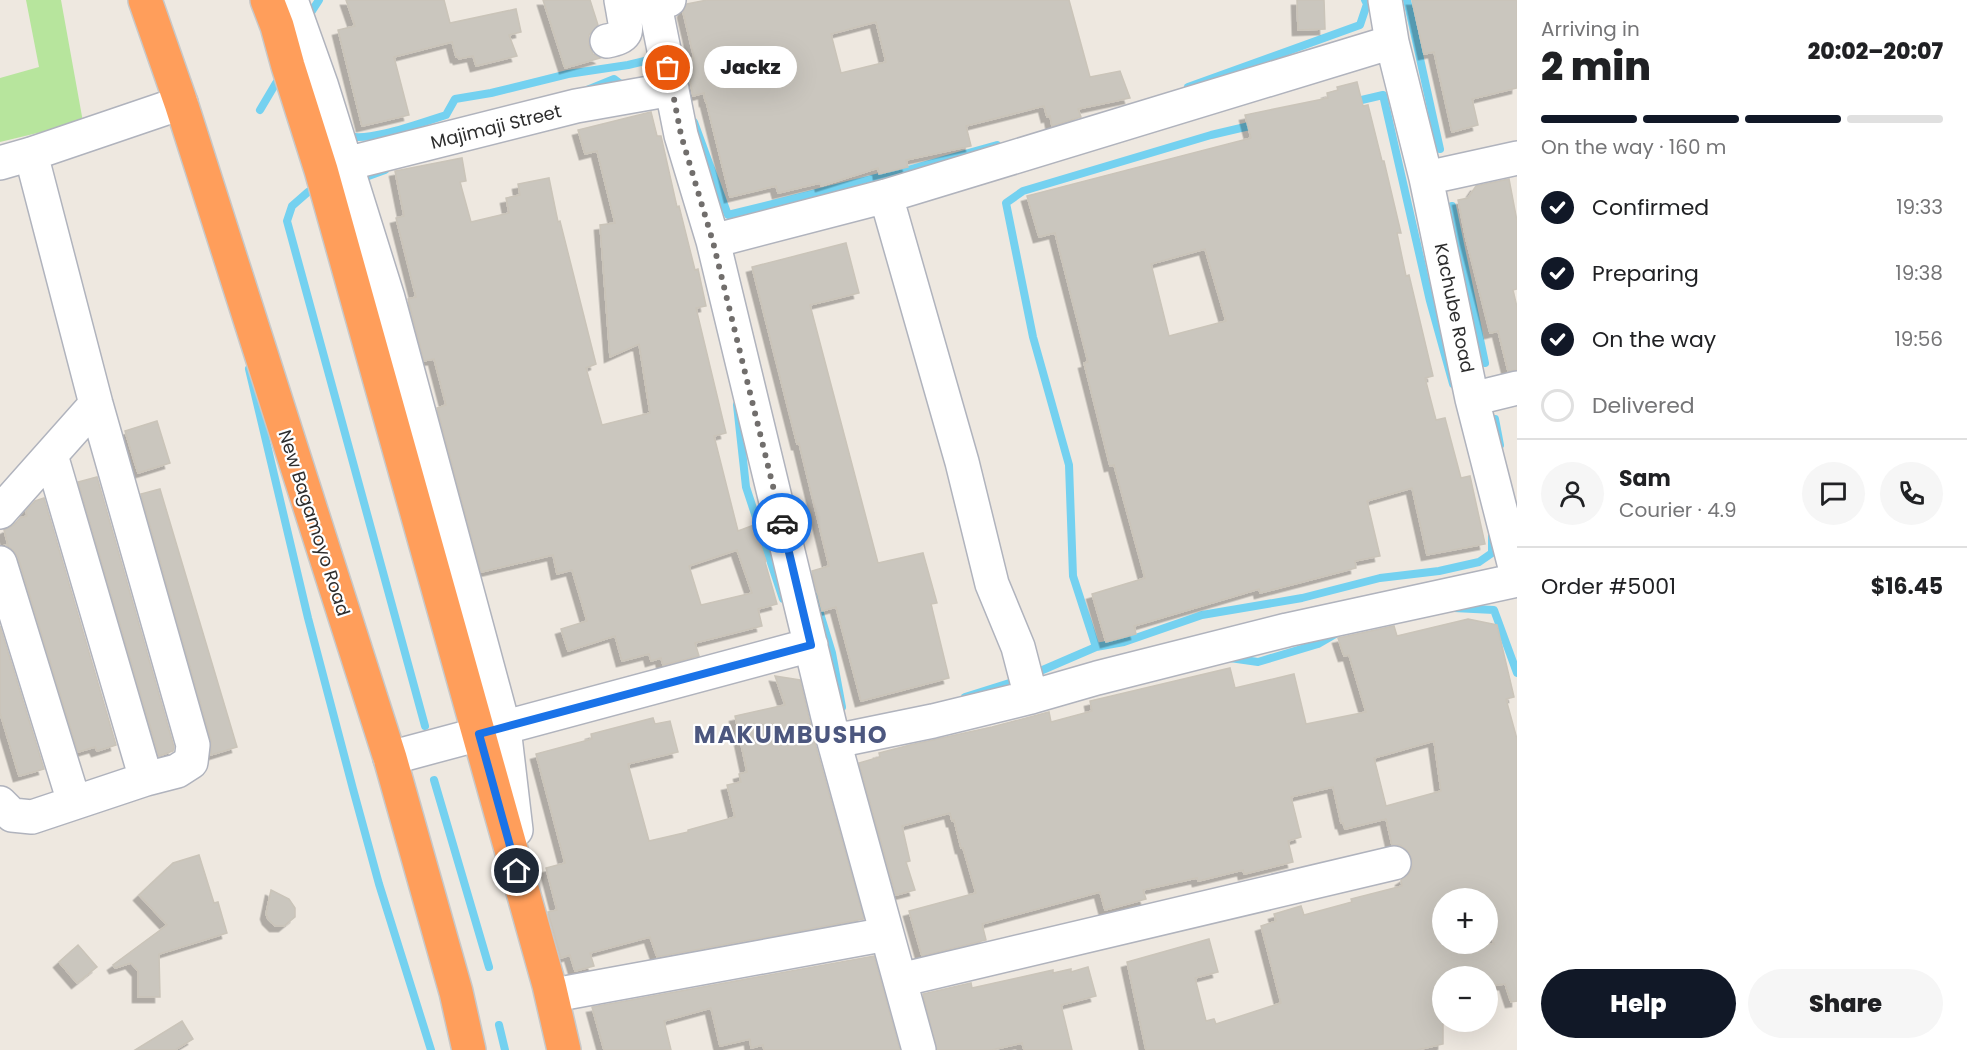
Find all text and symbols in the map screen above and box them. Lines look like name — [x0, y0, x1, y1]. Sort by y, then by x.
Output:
text: Arriving in — [1541, 15, 1640, 43]
text: 20:02–20:07 — [1808, 36, 1943, 67]
text: 2 min — [1541, 39, 1651, 94]
pin — [642, 42, 693, 93]
callout: Jackz — [704, 47, 797, 89]
icon: bag — [651, 51, 684, 84]
text: Jackz — [720, 53, 781, 81]
street label: Majimaji Street — [428, 98, 564, 155]
text: On the way · 160 m — [1541, 133, 1726, 161]
icon: check — [1541, 191, 1574, 224]
text: Confirmed — [1592, 192, 1709, 223]
text: 19:33 — [1896, 193, 1943, 221]
street label: Kachube Road — [1429, 241, 1480, 375]
icon: check — [1541, 257, 1574, 290]
text: Preparing — [1592, 258, 1699, 289]
text: 19:38 — [1895, 259, 1943, 287]
icon: check — [1541, 323, 1574, 356]
text: On the way — [1592, 324, 1716, 355]
text: 19:56 — [1894, 325, 1943, 353]
text: Delivered — [1592, 390, 1695, 421]
street label: New Bagamoyo Road — [273, 427, 356, 619]
button: person — [1541, 462, 1604, 525]
button: chat — [1802, 462, 1865, 525]
button: phone — [1880, 462, 1943, 525]
text: Sam — [1619, 463, 1671, 494]
courier — [752, 493, 812, 553]
text: Courier · 4.9 — [1619, 496, 1737, 524]
icon: car — [766, 507, 799, 540]
text: Order #5001 — [1541, 571, 1676, 602]
text: $16.45 — [1871, 571, 1943, 602]
district label: MAKUMBUSHO — [694, 718, 888, 751]
pin — [491, 845, 542, 896]
icon: home — [500, 854, 533, 887]
map controls — [1432, 888, 1498, 1032]
button: + — [1432, 888, 1498, 954]
button: − — [1432, 966, 1498, 1032]
button: Help — [1541, 969, 1736, 1038]
button: Share — [1748, 969, 1943, 1038]

